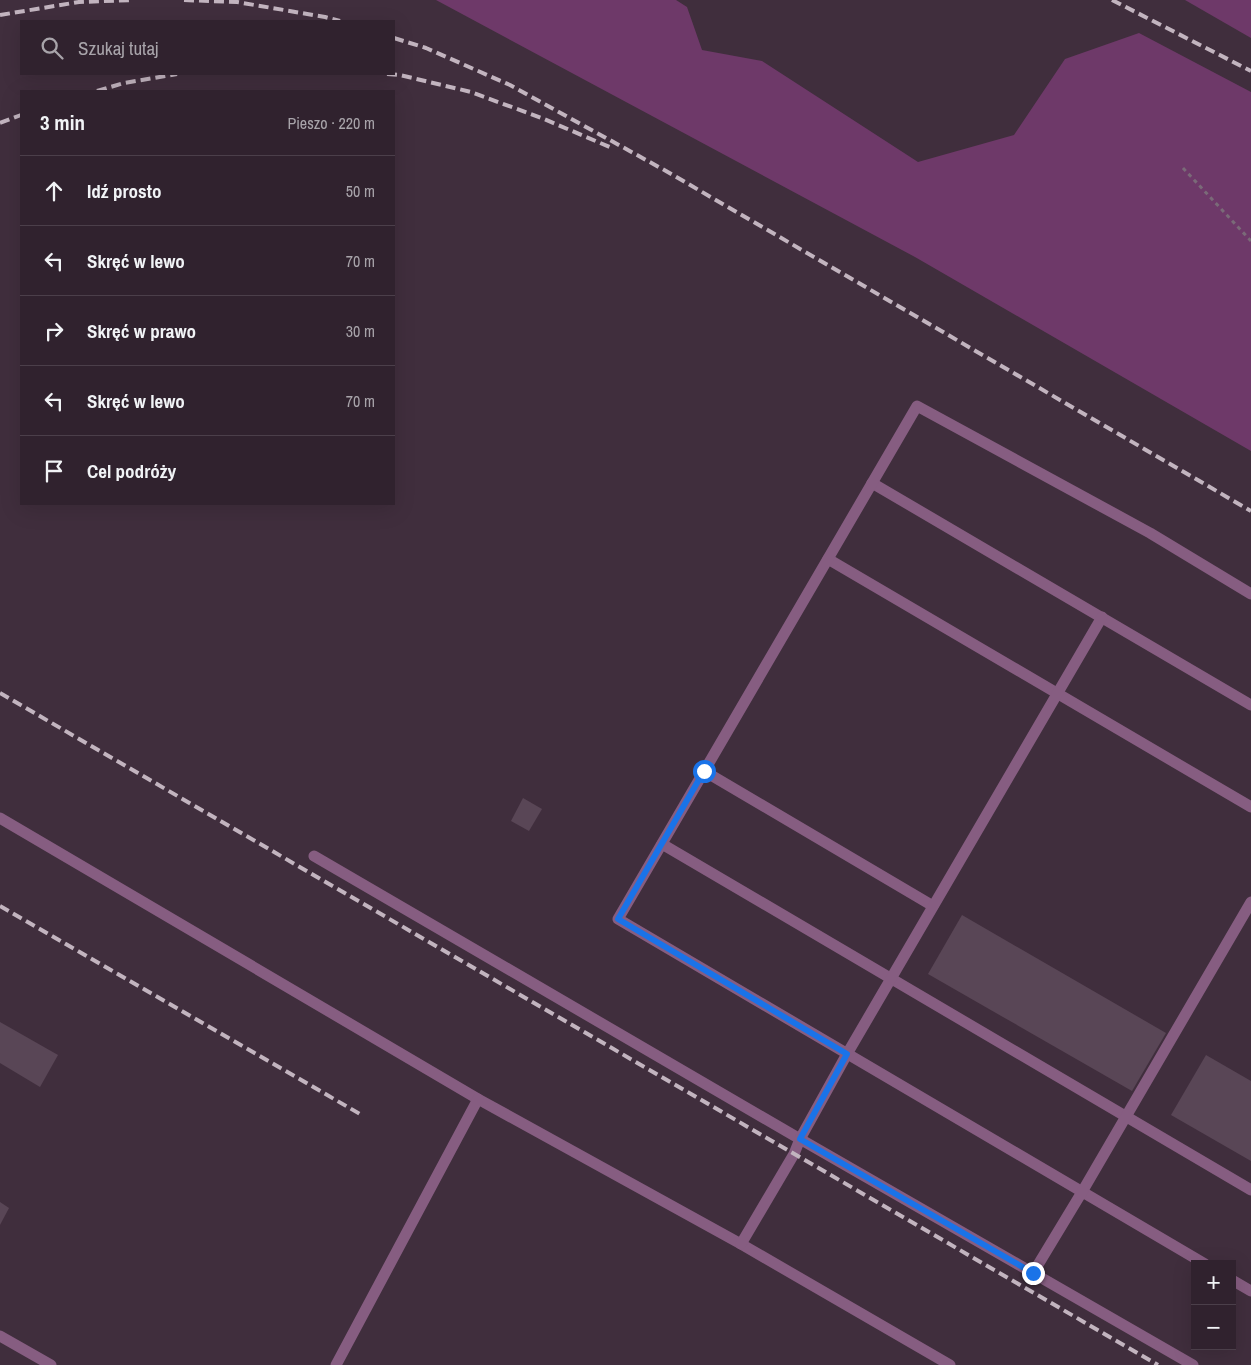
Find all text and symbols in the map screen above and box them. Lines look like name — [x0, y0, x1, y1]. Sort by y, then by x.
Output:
search box — [20, 20, 395, 75]
icon: search — [38, 34, 66, 62]
text: Szukaj tutaj — [78, 35, 159, 61]
text: 3 min — [40, 108, 85, 137]
text: Pieszo · 220 m — [287, 112, 375, 134]
icon: ahead — [40, 177, 68, 205]
text: Idź prosto — [87, 178, 161, 204]
text: 50 m — [346, 180, 375, 202]
icon: left — [40, 247, 68, 275]
text: Skręć w lewo — [87, 248, 185, 274]
text: 70 m — [346, 250, 375, 272]
icon: right — [40, 317, 68, 345]
text: Skręć w prawo — [87, 318, 196, 344]
text: 30 m — [346, 320, 375, 342]
icon: left — [40, 387, 68, 415]
text: Skręć w lewo — [87, 388, 185, 414]
text: 70 m — [346, 390, 375, 412]
icon: arrive — [40, 457, 68, 485]
text: Cel podróży — [87, 458, 176, 484]
route start — [693, 760, 716, 783]
map controls — [1191, 1260, 1236, 1350]
button: + — [1191, 1260, 1236, 1305]
route end — [1022, 1262, 1045, 1285]
button: − — [1191, 1305, 1236, 1350]

